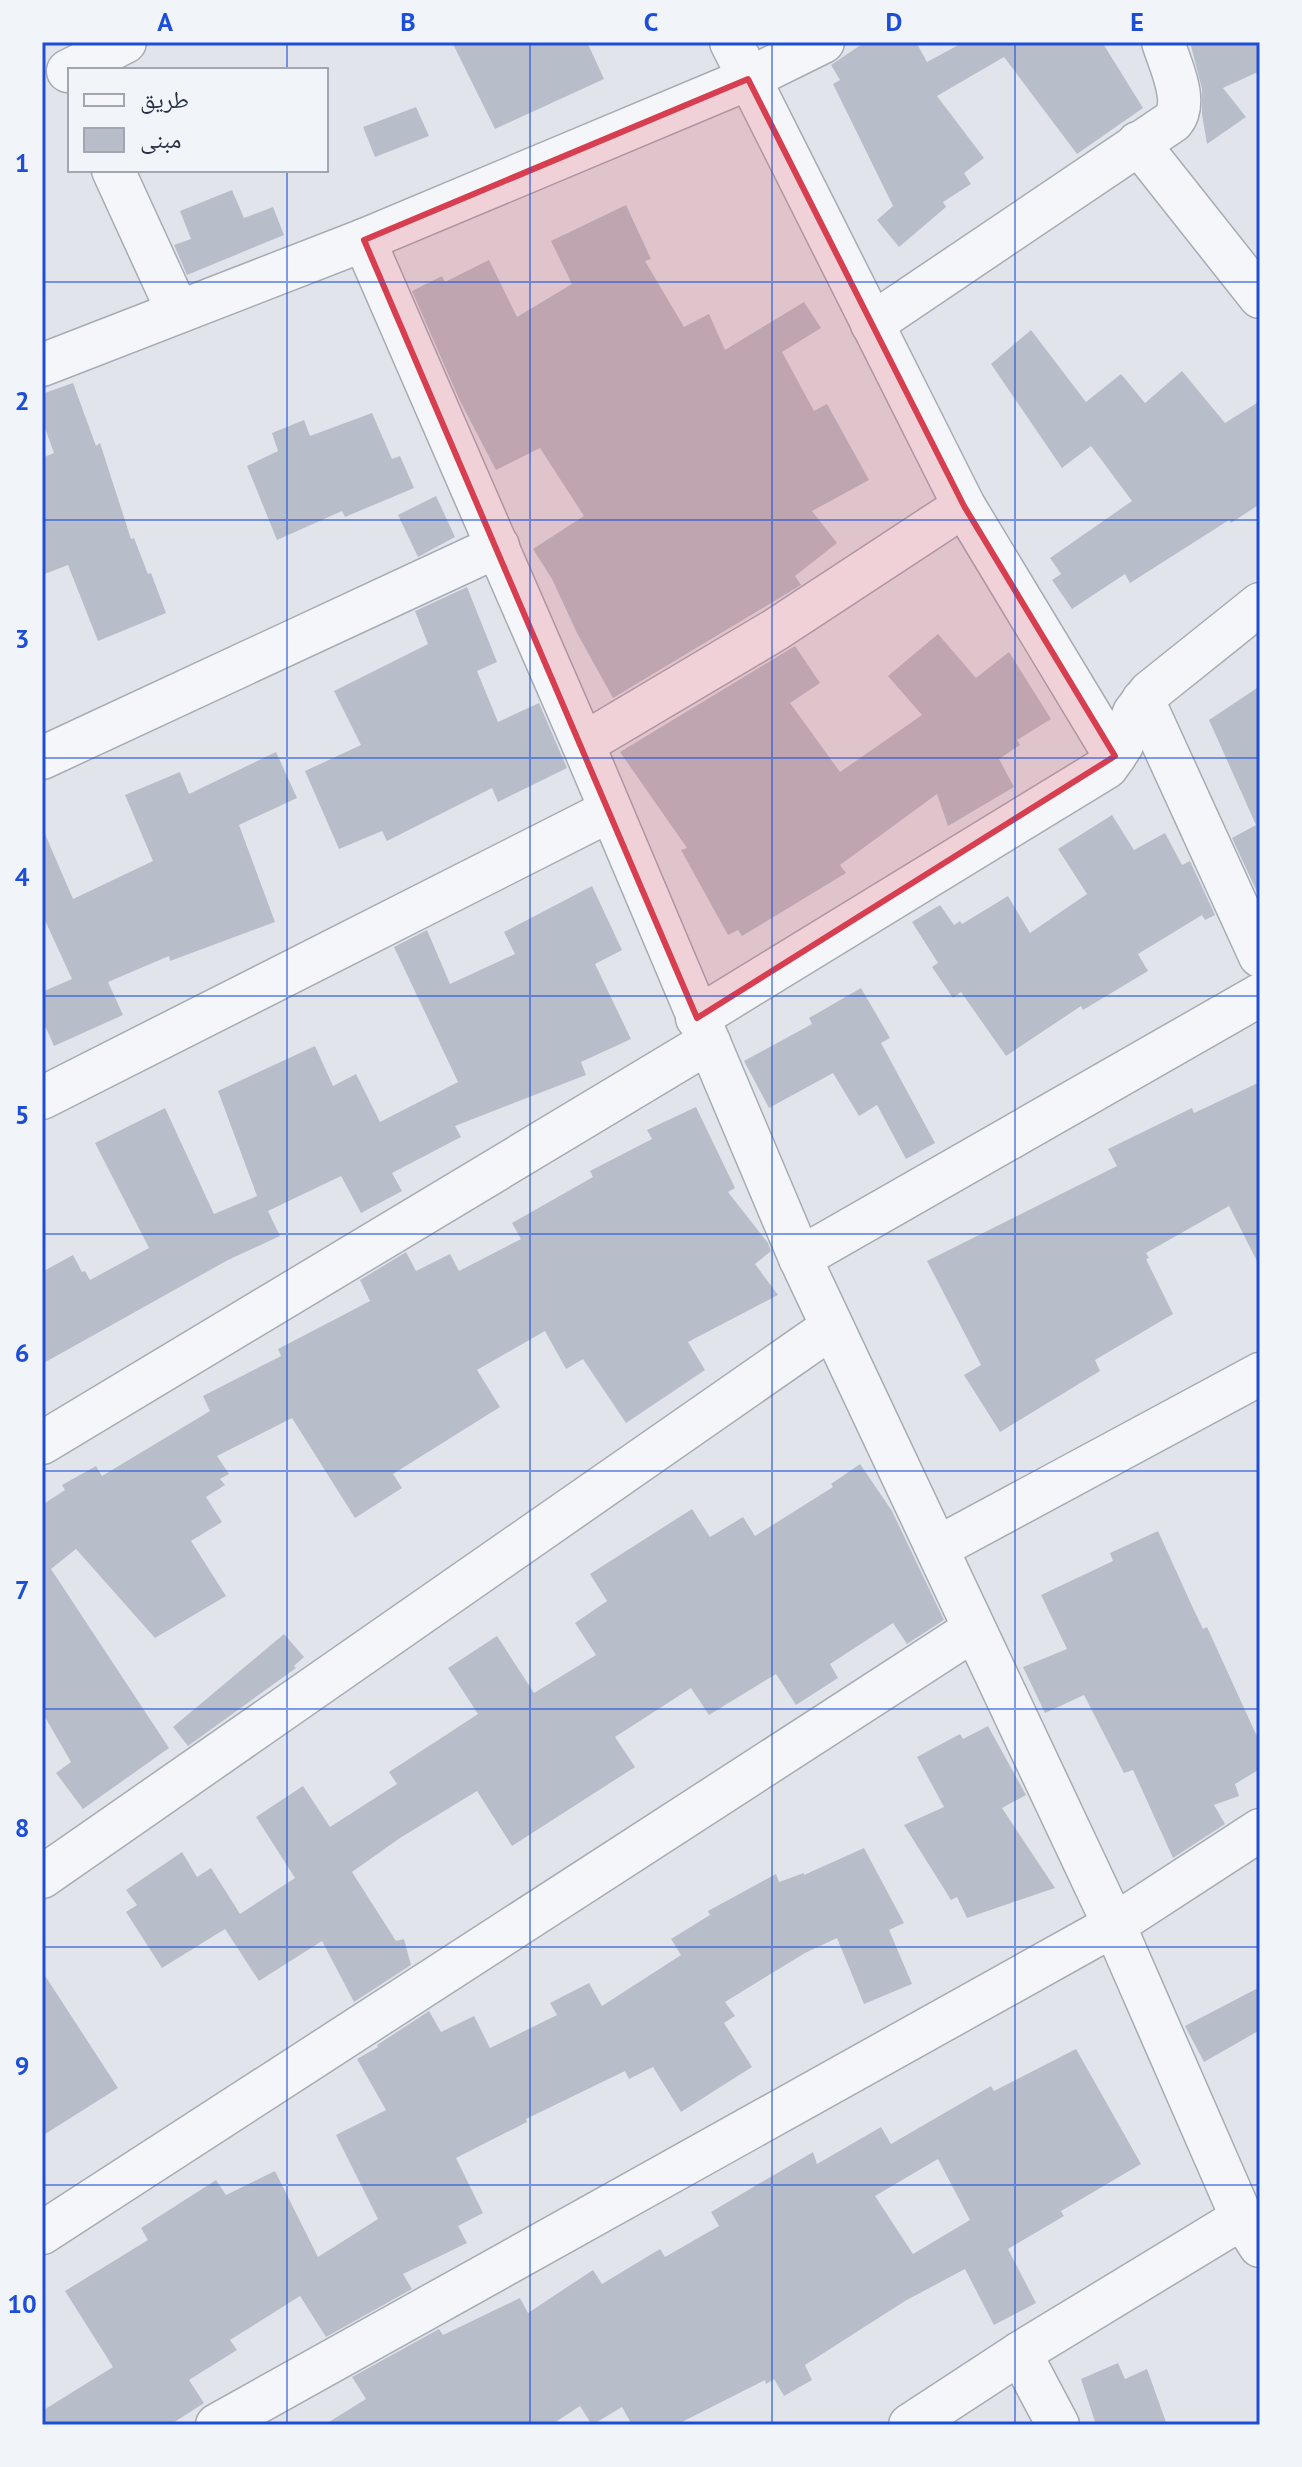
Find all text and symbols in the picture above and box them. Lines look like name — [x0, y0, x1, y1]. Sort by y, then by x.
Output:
text: A — [157, 5, 173, 38]
text: B — [400, 5, 416, 38]
text: C — [644, 5, 658, 38]
text: D — [886, 5, 902, 38]
text: E — [1130, 5, 1144, 38]
legend — [68, 68, 328, 172]
text: طريق — [140, 84, 189, 115]
text: مبنى — [140, 124, 181, 155]
text: 1 — [15, 146, 29, 179]
text: 2 — [15, 384, 29, 417]
text: 3 — [15, 622, 29, 655]
text: 4 — [15, 860, 30, 893]
text: 5 — [15, 1098, 29, 1131]
text: 6 — [15, 1336, 29, 1369]
text: 7 — [15, 1573, 29, 1606]
text: 8 — [15, 1811, 29, 1844]
text: 9 — [15, 2049, 29, 2082]
text: 10 — [7, 2287, 37, 2320]

